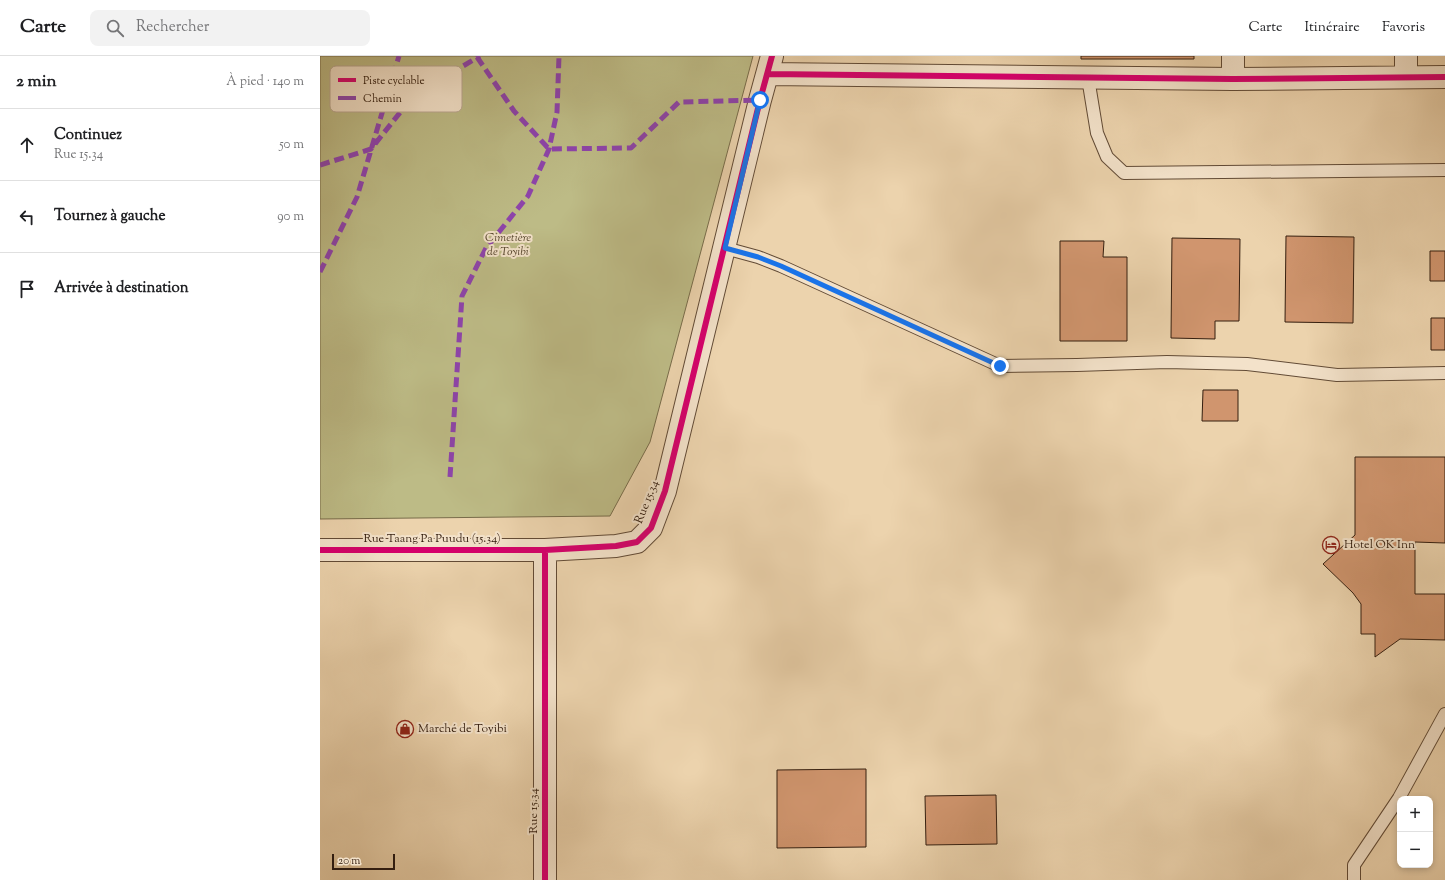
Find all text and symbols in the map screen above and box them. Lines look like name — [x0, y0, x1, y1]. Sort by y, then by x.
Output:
search box — [90, 10, 370, 46]
text: Carte — [20, 14, 66, 41]
icon: search — [104, 17, 126, 39]
text: Rechercher — [136, 17, 209, 38]
text: Carte — [1249, 18, 1282, 38]
text: Itinéraire — [1304, 18, 1360, 38]
text: Favoris — [1382, 18, 1425, 38]
legend — [330, 66, 462, 112]
text: 2 min — [16, 70, 57, 94]
text: À pied · 140 m — [226, 73, 304, 91]
text: Piste cyclable — [363, 73, 425, 89]
text: Chemin — [363, 91, 403, 107]
route start — [751, 91, 769, 109]
text: Continuez — [54, 125, 122, 146]
icon: ahead — [16, 134, 38, 156]
text: 50 m — [279, 136, 304, 154]
text: Rue 15.34 — [54, 146, 103, 164]
icon: left — [16, 206, 38, 228]
text: Tournez à gauche — [54, 206, 165, 227]
text: 90 m — [277, 208, 304, 226]
park label: Cimetière de Toyibi — [485, 229, 531, 261]
icon: arrive — [16, 278, 38, 300]
text: Arrivée à destination — [54, 278, 189, 299]
route end — [991, 357, 1009, 375]
street label: Rue 15.34 — [630, 478, 664, 526]
street label: Rue Taang Pa Puudu (15.34) — [363, 530, 501, 548]
hotel icon: Hotel OK Inn — [1321, 535, 1341, 555]
place label: Hotel OK Inn — [1344, 536, 1415, 554]
shop icon: Marché de Toyibi — [395, 719, 415, 739]
place label: Marché de Toyibi — [418, 720, 508, 738]
street label: Rue 15.34 — [525, 788, 543, 834]
map controls — [1397, 796, 1433, 868]
button: + — [1397, 796, 1433, 832]
button: − — [1397, 832, 1433, 868]
scale bar — [332, 852, 395, 871]
text: 20 m — [338, 853, 360, 869]

